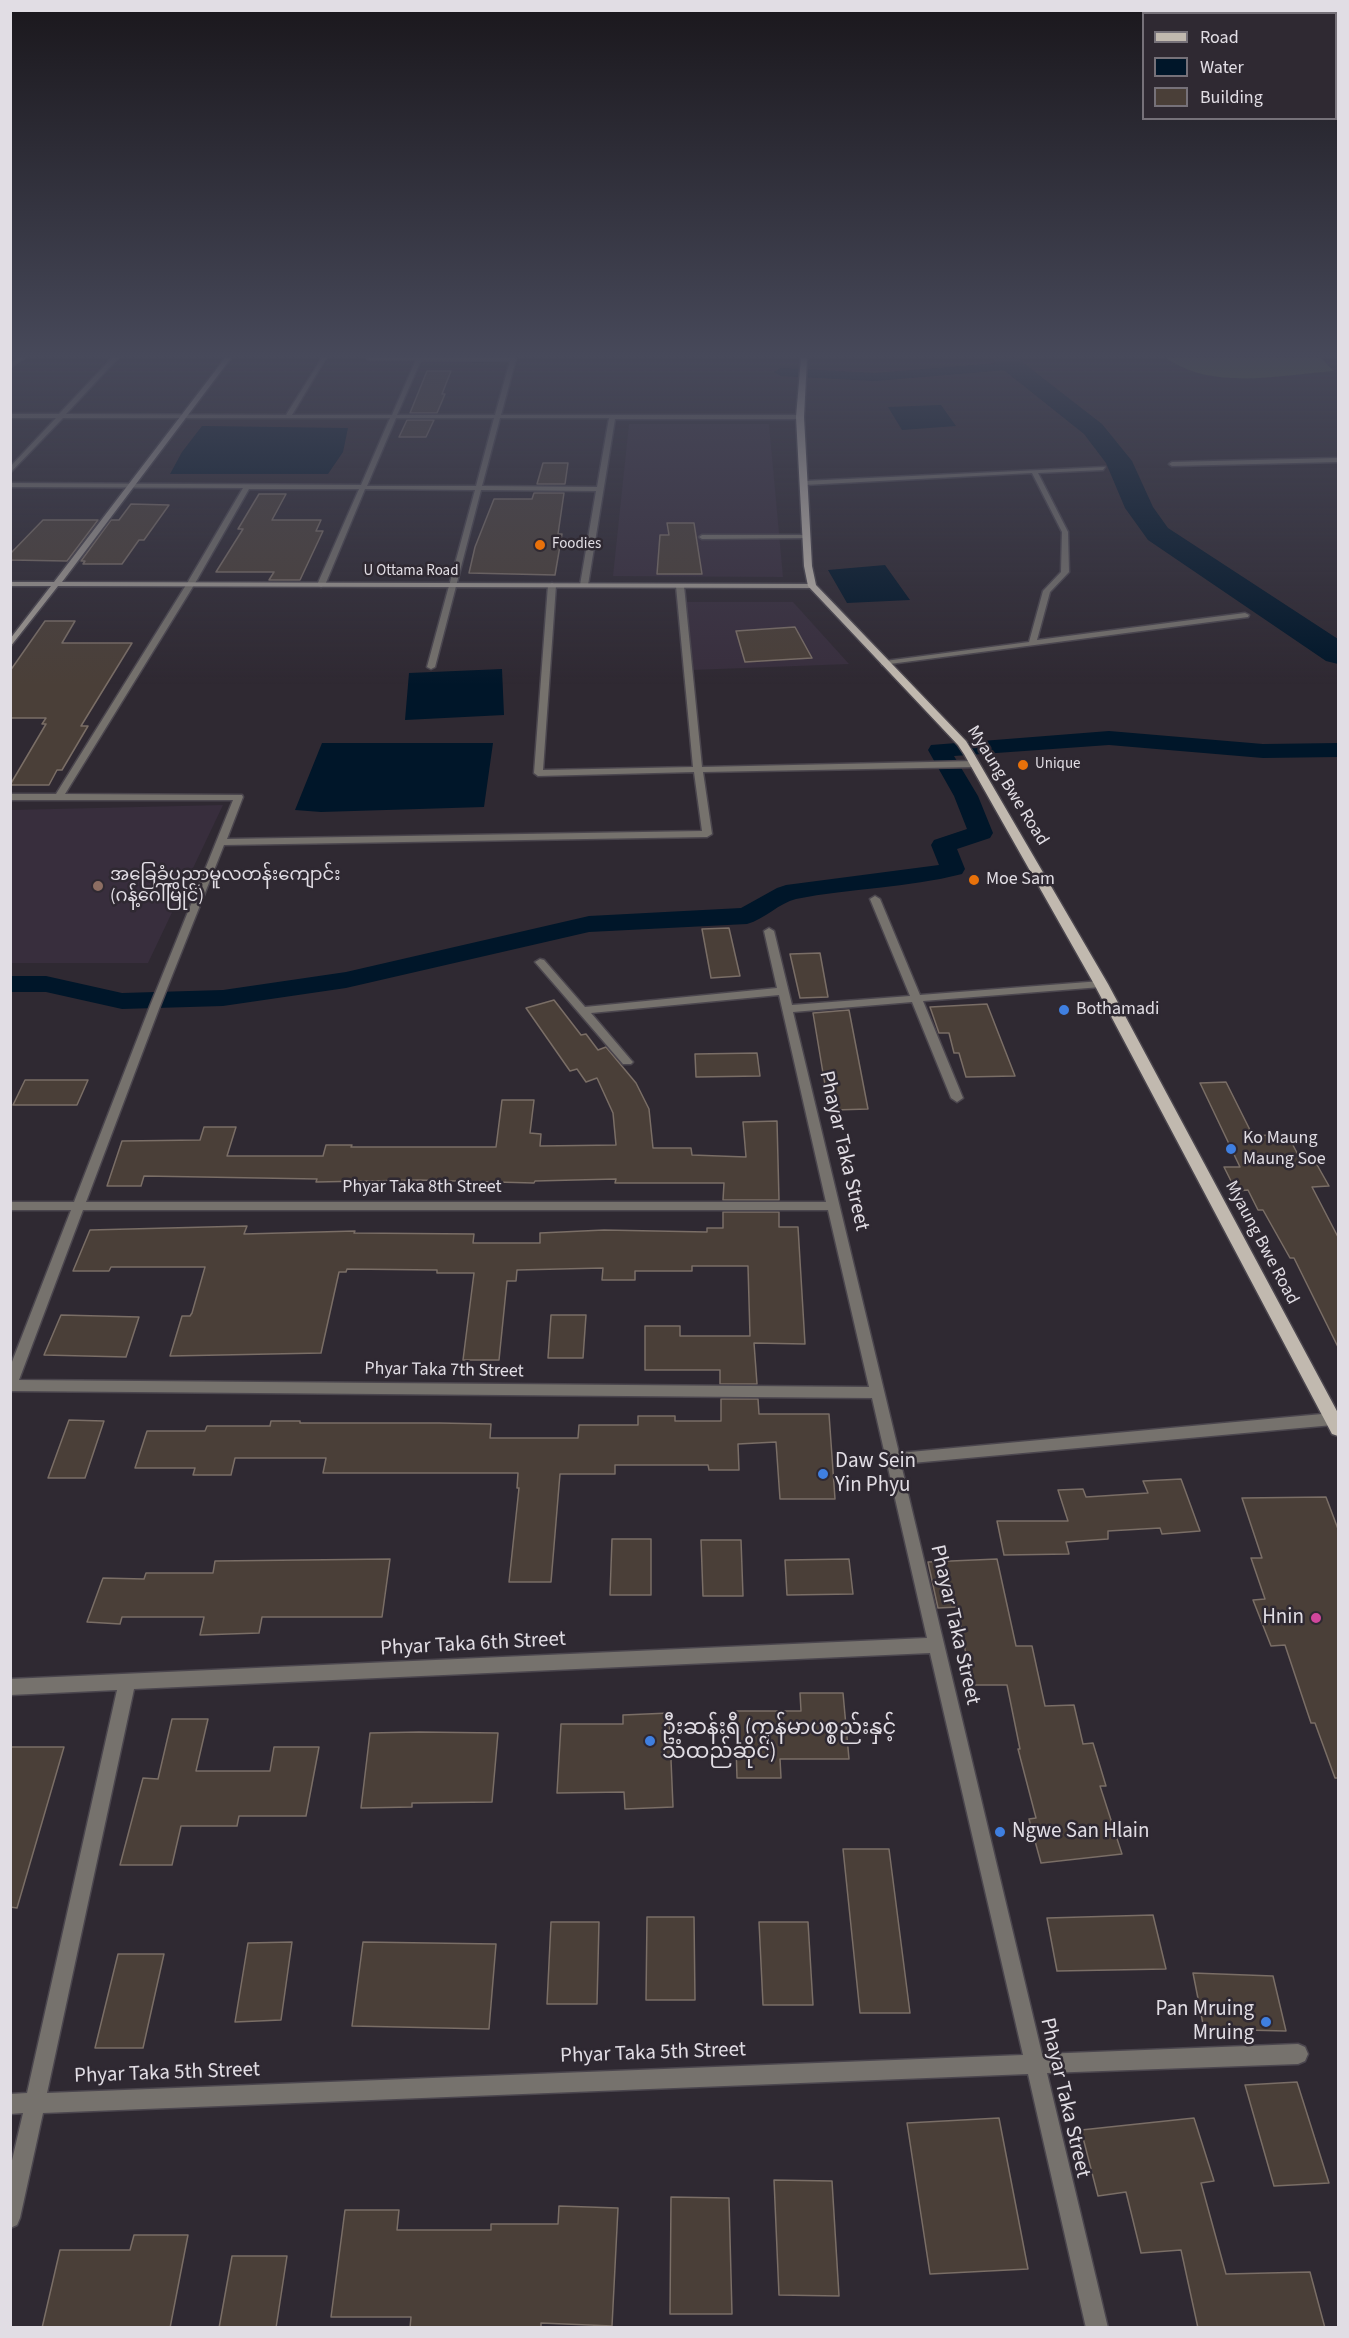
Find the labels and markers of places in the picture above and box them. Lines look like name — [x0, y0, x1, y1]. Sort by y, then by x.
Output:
place label: Foodies — [552, 536, 601, 554]
marker: Foodies — [533, 538, 547, 552]
place label: Unique — [1035, 756, 1080, 774]
marker: Unique — [1016, 758, 1030, 772]
place label: အခြေခံပညာမူလတန်းကျောင်း (ဂန့်ဂေါ်မြိုင်) — [110, 865, 340, 908]
place label: Moe Sam — [986, 869, 1055, 891]
marker: Moe Sam — [967, 873, 981, 887]
marker: အခြေခံပညာမူလတန်းကျောင်း (ဂန့်ဂေါ်မြိုင်) — [91, 879, 105, 893]
place label: Bothamadi — [1076, 999, 1159, 1021]
marker: Bothamadi — [1057, 1003, 1071, 1017]
place label: Ko Maung Maung Soe — [1243, 1128, 1326, 1170]
marker: Ko Maung Maung Soe — [1224, 1142, 1238, 1156]
place label: Daw Sein Yin Phyu — [835, 1449, 916, 1499]
marker: Daw Sein Yin Phyu — [816, 1467, 830, 1481]
place label: Hnin — [1262, 1605, 1304, 1631]
marker: Hnin — [1309, 1611, 1323, 1625]
place label: ဦးဆန်းရီ (ကုန်မာပစ္စည်းနှင့် သံထည်ဆိုင်) — [662, 1716, 896, 1766]
marker: ဦးဆန်းရီ (ကုန်မာပစ္စည်းနှင့် သံထည်ဆိုင်) — [643, 1734, 657, 1748]
place label: Ngwe San Hlain — [1012, 1819, 1150, 1845]
marker: Ngwe San Hlain — [993, 1825, 1007, 1839]
place label: Pan Mruing Mruing — [1156, 1997, 1254, 2047]
marker: Pan Mruing Mruing — [1259, 2015, 1273, 2029]

